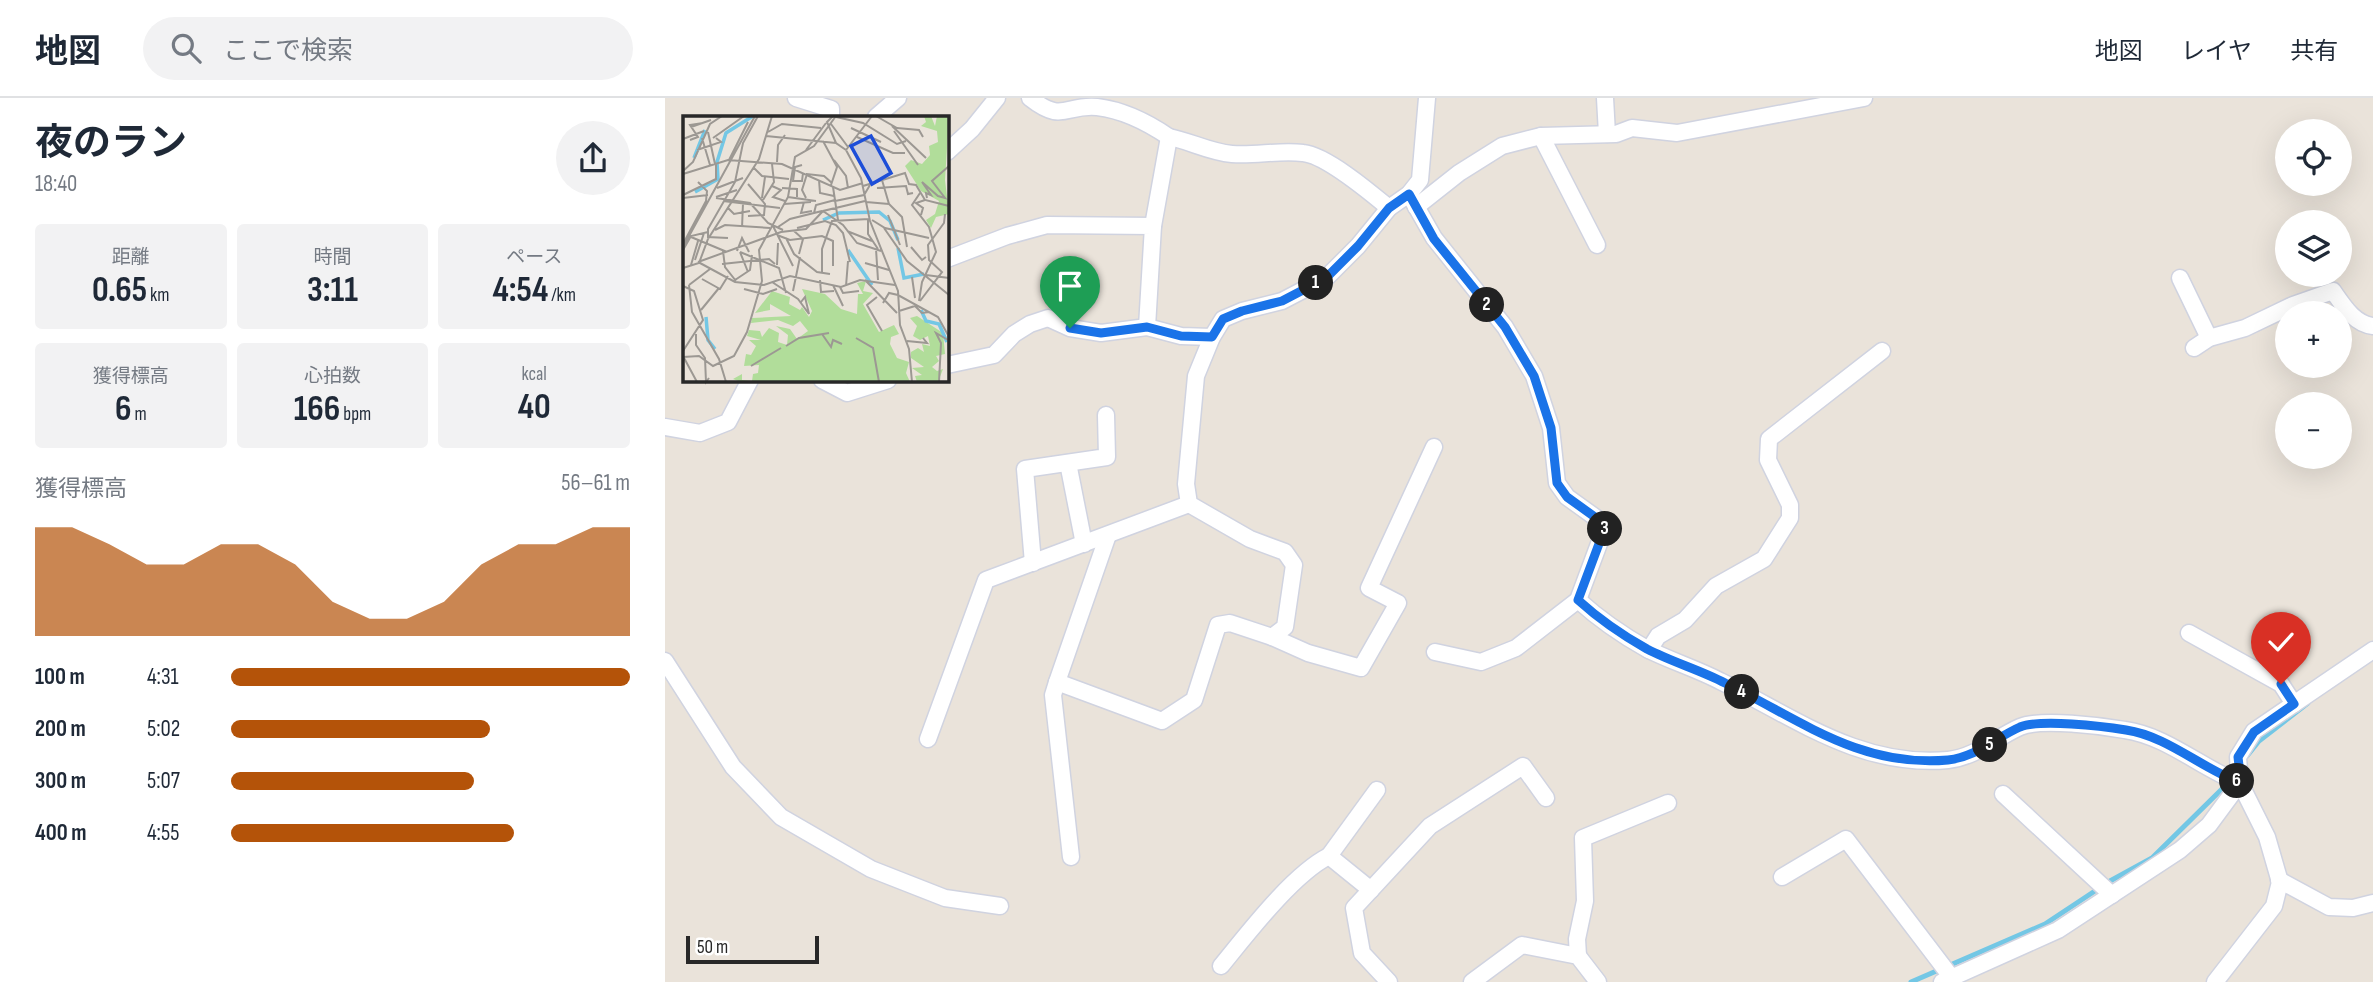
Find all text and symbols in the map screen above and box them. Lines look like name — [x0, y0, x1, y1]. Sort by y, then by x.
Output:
search box — [143, 17, 633, 80]
icon: search — [167, 29, 205, 67]
text: 地図 — [35, 32, 101, 72]
text: ここで検索 — [223, 36, 353, 67]
text: 地図 — [2095, 37, 2143, 66]
text: レイヤ — [2181, 37, 2252, 66]
text: 共有 — [2290, 37, 2338, 66]
inset map — [683, 116, 949, 382]
map controls — [2275, 119, 2352, 469]
button: locate — [2275, 119, 2352, 196]
text: 夜のラン — [35, 121, 187, 166]
button: share — [556, 121, 630, 195]
text: 18:40 — [35, 170, 77, 198]
button: layers — [2275, 210, 2352, 287]
text: 距離 — [112, 246, 150, 269]
text: 時間 — [313, 246, 352, 269]
text: ペース — [506, 246, 562, 269]
pin — [1040, 256, 1100, 328]
pin: 1 — [1299, 266, 1333, 300]
icon: arrive — [1051, 267, 1089, 305]
text: 0.65 — [92, 269, 147, 312]
text: 3:11 — [307, 269, 358, 312]
text: 4:54 — [492, 269, 548, 312]
text: 1 — [1312, 271, 1319, 294]
text: km — [147, 284, 170, 307]
text: /km — [548, 284, 576, 307]
pin: 2 — [1469, 288, 1505, 322]
text: 2 — [1482, 293, 1491, 316]
button: + — [2275, 301, 2352, 378]
text: kcal — [522, 363, 547, 386]
text: 獲得標高 — [93, 365, 169, 388]
text: 心拍数 — [304, 365, 361, 388]
text: 40 — [518, 386, 551, 429]
text: 6 — [115, 388, 131, 431]
text: 166 — [294, 388, 340, 431]
button: − — [2275, 392, 2352, 469]
text: m — [131, 403, 147, 426]
text: bpm — [340, 403, 371, 426]
text: 56–61 m — [561, 469, 630, 497]
text: 獲得標高 — [35, 475, 127, 503]
pin: 3 — [1587, 512, 1623, 546]
text: 3 — [1600, 517, 1609, 540]
pin — [2251, 612, 2311, 684]
icon: check — [2262, 623, 2300, 661]
text: 100 m — [35, 663, 85, 691]
text: 4:31 — [147, 663, 179, 691]
pin: 4 — [1725, 674, 1759, 710]
text: 4 — [1737, 680, 1746, 703]
text: 200 m — [35, 715, 86, 743]
text: 5:02 — [147, 715, 180, 743]
pin: 5 — [1973, 728, 2007, 762]
text: 5 — [1985, 733, 1994, 756]
pin: 6 — [2219, 764, 2255, 798]
text: 300 m — [35, 767, 86, 795]
text: 5:07 — [147, 767, 180, 795]
text: 6 — [2232, 769, 2241, 792]
text: 400 m — [35, 819, 86, 847]
text: 4:55 — [147, 819, 179, 847]
scale bar — [686, 933, 819, 965]
text: 50 m — [697, 936, 728, 959]

